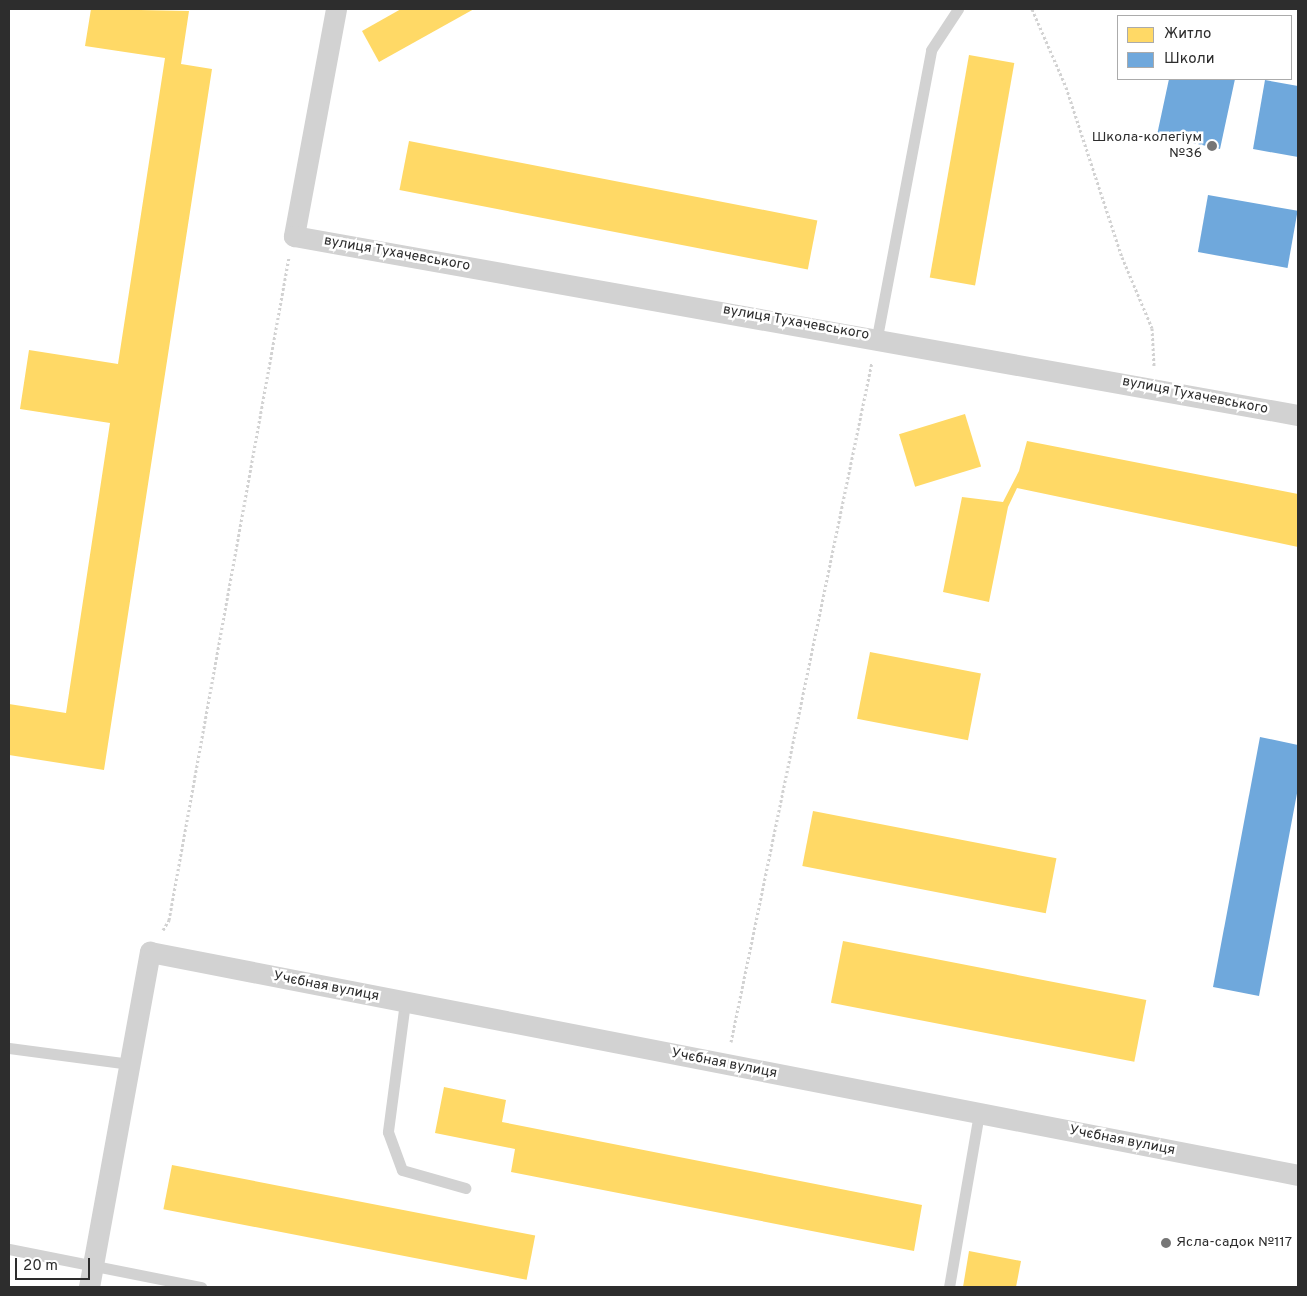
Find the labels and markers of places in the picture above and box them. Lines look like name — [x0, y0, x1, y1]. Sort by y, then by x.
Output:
place label: Школа-колегіум №36 — [1092, 130, 1202, 162]
marker: Школа-колегіум №36 — [1206, 140, 1218, 152]
place label: Ясла-садок №117 — [1176, 1235, 1292, 1251]
marker: Ясла-садок №117 — [1160, 1237, 1172, 1249]

